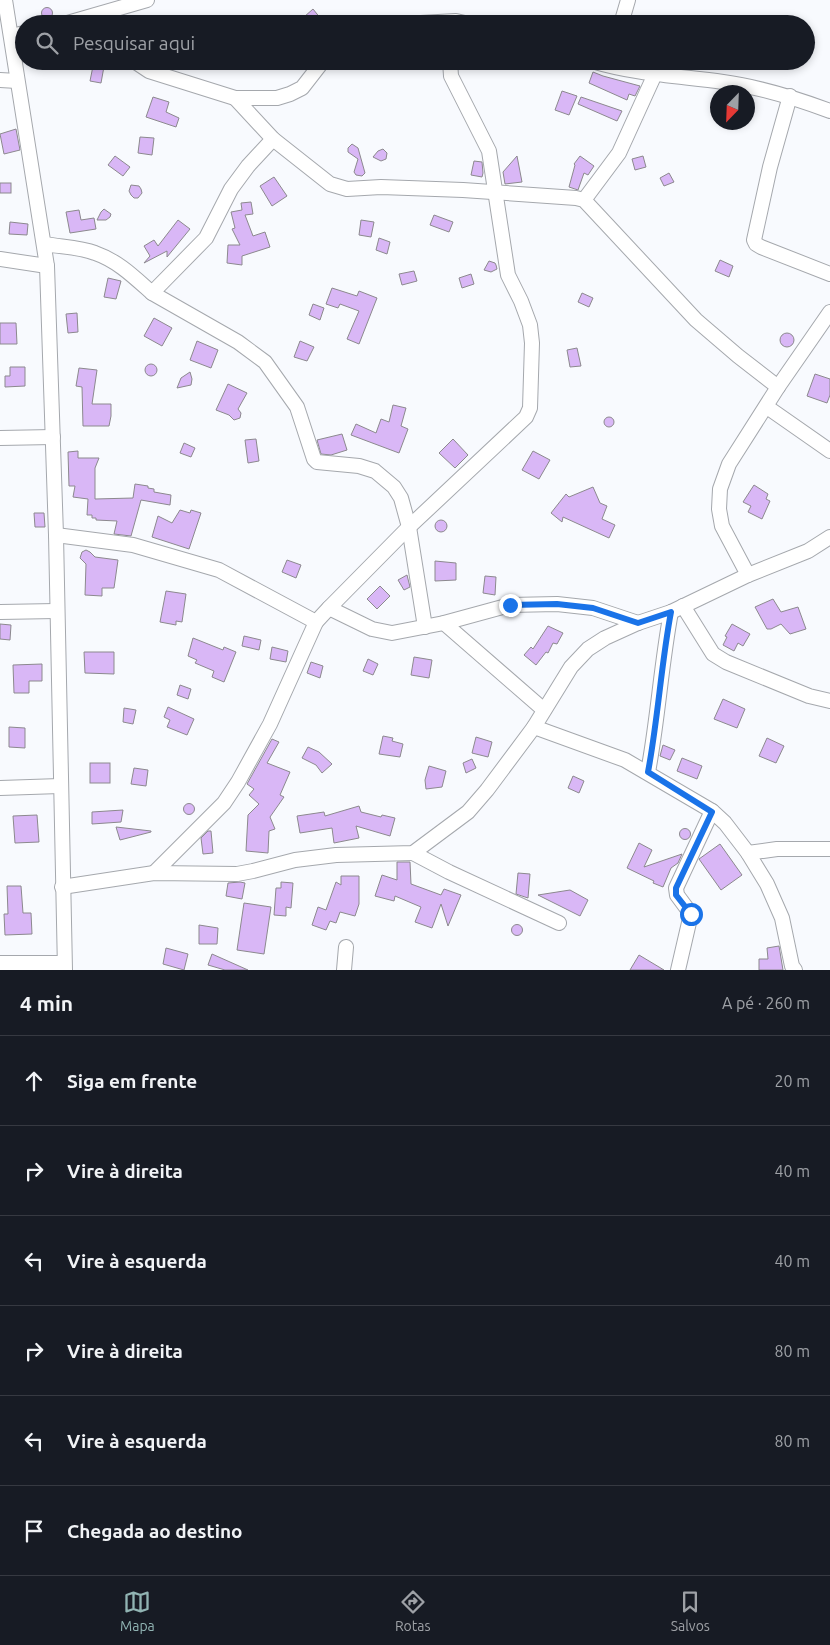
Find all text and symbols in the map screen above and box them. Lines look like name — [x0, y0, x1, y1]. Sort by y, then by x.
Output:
search box — [15, 15, 815, 70]
icon: search — [33, 29, 61, 57]
text: Pesquisar aqui — [73, 32, 195, 54]
north arrow — [710, 85, 755, 130]
route end — [499, 594, 522, 617]
route start — [680, 903, 703, 926]
text: 4 min — [20, 991, 73, 1015]
text: A pé · 260 m — [722, 994, 810, 1012]
icon: ahead — [20, 1067, 48, 1095]
text: Siga em frente — [67, 1070, 197, 1092]
text: 20 m — [774, 1072, 810, 1090]
icon: right — [20, 1157, 48, 1185]
text: Vire à direita — [67, 1160, 183, 1182]
text: 40 m — [774, 1162, 810, 1180]
icon: left — [20, 1247, 48, 1275]
text: Vire à esquerda — [67, 1250, 207, 1272]
text: 40 m — [774, 1252, 810, 1270]
icon: right — [20, 1337, 48, 1365]
text: Vire à direita — [67, 1340, 183, 1362]
text: 80 m — [774, 1342, 810, 1360]
icon: left — [20, 1427, 48, 1455]
text: Vire à esquerda — [67, 1430, 207, 1452]
text: 80 m — [774, 1432, 810, 1450]
icon: arrive — [20, 1517, 48, 1545]
text: Chegada ao destino — [67, 1520, 243, 1542]
tab: Mapa — [120, 1588, 155, 1634]
tab: Rotas — [395, 1588, 431, 1634]
tab: Salvos — [671, 1588, 710, 1634]

